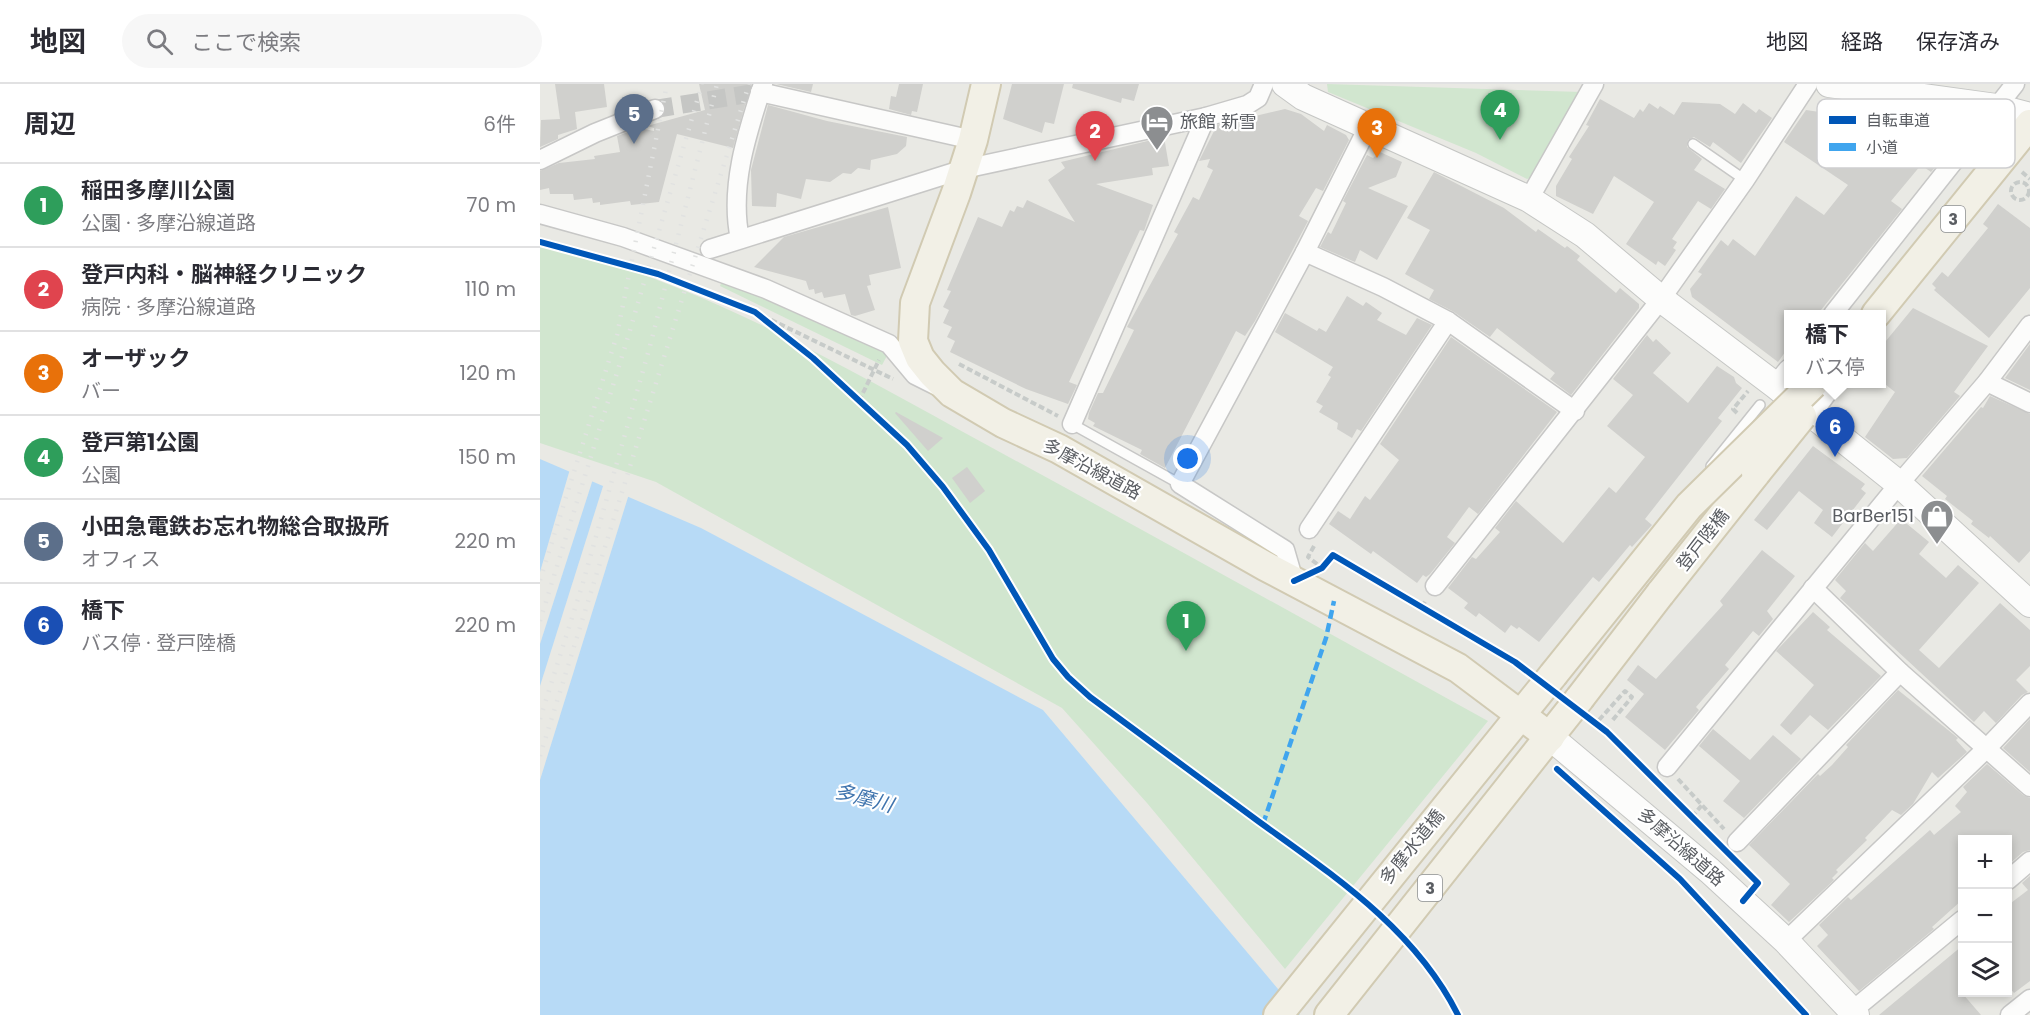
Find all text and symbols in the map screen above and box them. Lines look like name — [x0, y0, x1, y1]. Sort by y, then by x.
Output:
search box — [122, 14, 542, 68]
text: 地図 — [30, 22, 86, 61]
icon: search — [143, 25, 176, 58]
text: ここで検索 — [191, 27, 301, 58]
text: 地図 — [1766, 27, 1808, 56]
text: 経路 — [1841, 27, 1883, 56]
text: 保存済み — [1916, 27, 2000, 56]
pin: 4 — [1480, 91, 1520, 140]
pin: 5 — [614, 94, 653, 144]
legend — [1817, 99, 2015, 168]
hotel icon: 旅館 新雪 — [1139, 104, 1175, 151]
text: 周辺 — [24, 106, 76, 142]
place label: 旅館 新雪 — [1180, 109, 1257, 134]
pin: 3 — [1358, 109, 1396, 158]
text: 自転車道 — [1866, 109, 1930, 132]
text: 6件 — [483, 110, 516, 138]
pin: 2 — [1076, 112, 1114, 161]
text: 小道 — [1866, 136, 1898, 159]
text: 稲田多摩川公園 — [81, 175, 235, 206]
text: 1 — [40, 191, 47, 219]
text: 70 m — [467, 191, 516, 219]
road number: 3 — [1941, 206, 1965, 232]
text: 公園 · 多摩沿線道路 — [81, 209, 256, 237]
text: 登戸内科・脳神経クリニック — [81, 259, 367, 290]
text: 2 — [38, 275, 49, 303]
text: 110 m — [465, 275, 516, 303]
text: 病院 · 多摩沿線道路 — [81, 293, 256, 321]
popup — [1784, 310, 1886, 388]
text: 橋下 — [1805, 319, 1849, 350]
text: オーザック — [81, 343, 191, 374]
text: バス停 — [1805, 353, 1865, 381]
text: 3 — [37, 359, 50, 387]
text: 120 m — [460, 359, 516, 387]
text: バー — [81, 377, 121, 405]
pin: 6 — [1816, 408, 1854, 457]
text: 登戸第1公園 — [81, 427, 199, 458]
street label: 多摩沿線道路 — [1039, 432, 1146, 505]
text: 4 — [37, 443, 50, 471]
text: 150 m — [459, 443, 516, 471]
your location — [1173, 444, 1202, 473]
text: 公園 — [81, 461, 121, 489]
shop icon: BarBer151 — [1919, 498, 1955, 545]
place label: BarBer151 — [1832, 503, 1914, 528]
street label: 登戸陸橋 — [1671, 504, 1735, 576]
text: 小田急電鉄お忘れ物総合取扱所 — [81, 511, 389, 542]
text: 5 — [37, 527, 50, 555]
text: 220 m — [455, 527, 516, 555]
text: オフィス — [81, 545, 161, 573]
text: 橋下 — [81, 595, 125, 626]
pin: 1 — [1166, 602, 1206, 651]
text: 6 — [37, 611, 50, 639]
text: 220 m — [455, 611, 516, 639]
text: バス停 · 登戸陸橋 — [81, 629, 236, 657]
water label: 多摩川 — [831, 777, 899, 820]
street label: 多摩沿線道路 — [1632, 802, 1730, 891]
street label: 多摩水道橋 — [1374, 804, 1450, 890]
map controls — [1958, 835, 2012, 997]
button: + — [1958, 835, 2012, 889]
road number: 3 — [1418, 875, 1442, 901]
button: − — [1958, 889, 2012, 943]
button: layers — [1958, 943, 2012, 997]

